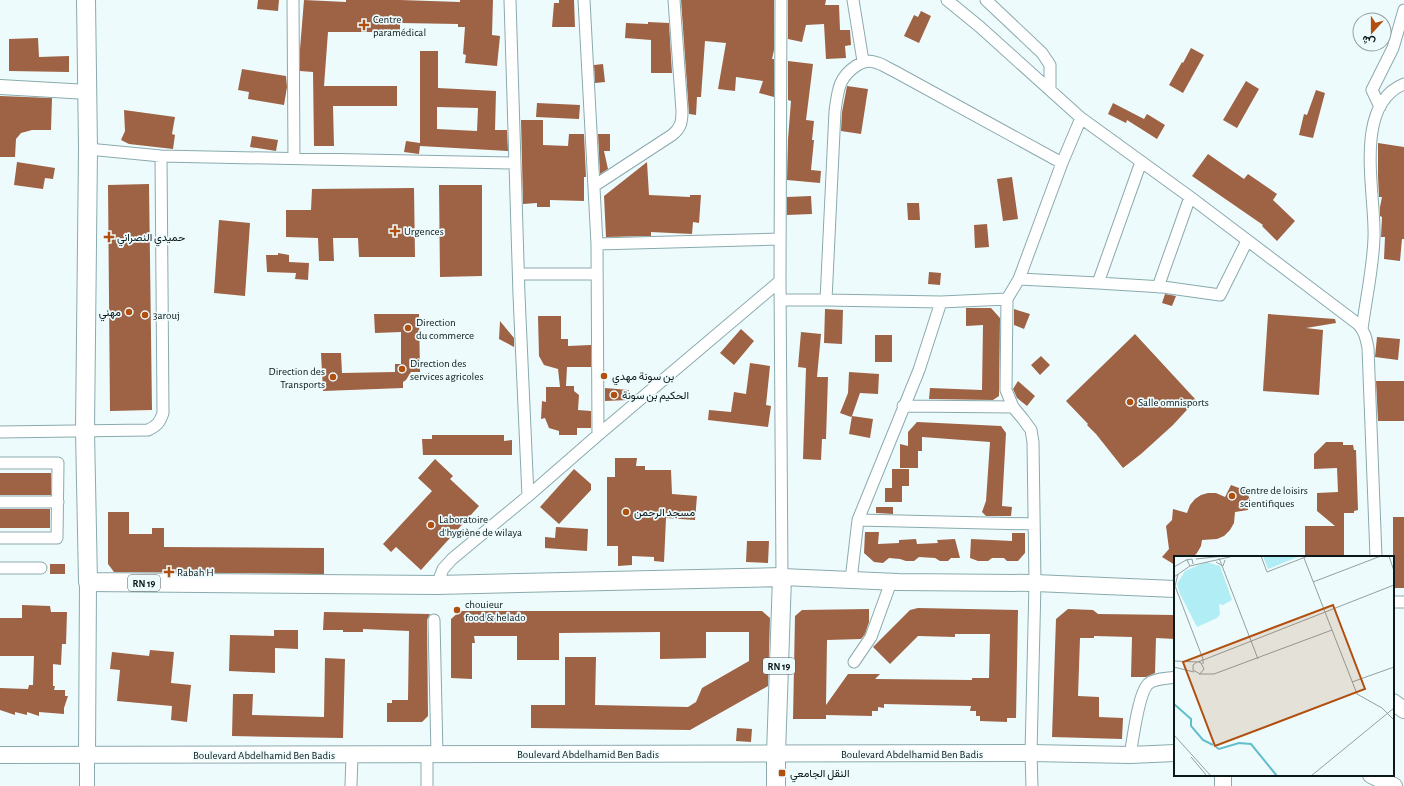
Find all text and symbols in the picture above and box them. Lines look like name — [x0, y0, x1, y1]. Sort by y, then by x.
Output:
north arrow — [1352, 12, 1392, 52]
place label: Centre paramédical — [373, 14, 426, 38]
marker: Centre paramédical — [358, 19, 370, 31]
text: ش — [1360, 32, 1377, 48]
marker: Urgences — [389, 225, 401, 237]
place label: Urgences — [404, 226, 444, 237]
marker: حميدي النصراني — [104, 232, 114, 242]
place label: حميدي النصراني — [117, 232, 185, 247]
place label: مهني — [99, 307, 121, 322]
marker: مهني — [124, 307, 134, 317]
marker: 3arouj — [140, 310, 150, 320]
place label: 3arouj — [153, 310, 180, 321]
place label: Direction du commerce — [416, 317, 474, 341]
marker: Direction du commerce — [403, 323, 413, 333]
place label: Direction des services agricoles — [410, 358, 483, 382]
marker: Direction des services agricoles — [397, 364, 407, 374]
place label: Direction des Transports — [269, 366, 325, 390]
marker: بن سونة مهدي — [599, 371, 609, 381]
place label: بن سونة مهدي — [612, 371, 674, 386]
marker: Direction des Transports — [328, 372, 338, 382]
marker: الحكيم بن سونة — [609, 390, 619, 400]
place label: الحكيم بن سونة — [622, 390, 689, 403]
marker: Salle omnisports — [1125, 397, 1135, 407]
place label: Salle omnisports — [1138, 397, 1209, 408]
place label: Centre de loisirs scientifiques — [1240, 485, 1308, 509]
marker: Centre de loisirs scientifiques — [1227, 491, 1237, 501]
marker: مسجد الرحمن — [621, 507, 631, 517]
place label: مسجد الرحمن — [634, 507, 695, 519]
place label: Laboratoire d'hygiène de wilaya — [439, 514, 522, 538]
marker: Laboratoire d'hygiène de wilaya — [426, 520, 436, 530]
inset map — [1174, 556, 1394, 776]
marker: Rabah H — [164, 567, 174, 577]
place label: Rabah H — [177, 567, 214, 578]
road number: RN 19 — [128, 575, 160, 591]
place label: chouieur food & helado — [465, 599, 526, 623]
marker: chouieur food & helado — [452, 605, 462, 615]
road number: RN 19 — [763, 658, 795, 674]
street label: Boulevard Abdelhamid Ben Badis — [517, 749, 659, 760]
street label: Boulevard Abdelhamid Ben Badis — [841, 749, 983, 760]
street label: Boulevard Abdelhamid Ben Badis — [193, 750, 335, 761]
marker: النقل الجامعي — [777, 768, 787, 778]
place label: النقل الجامعي — [790, 768, 849, 783]

